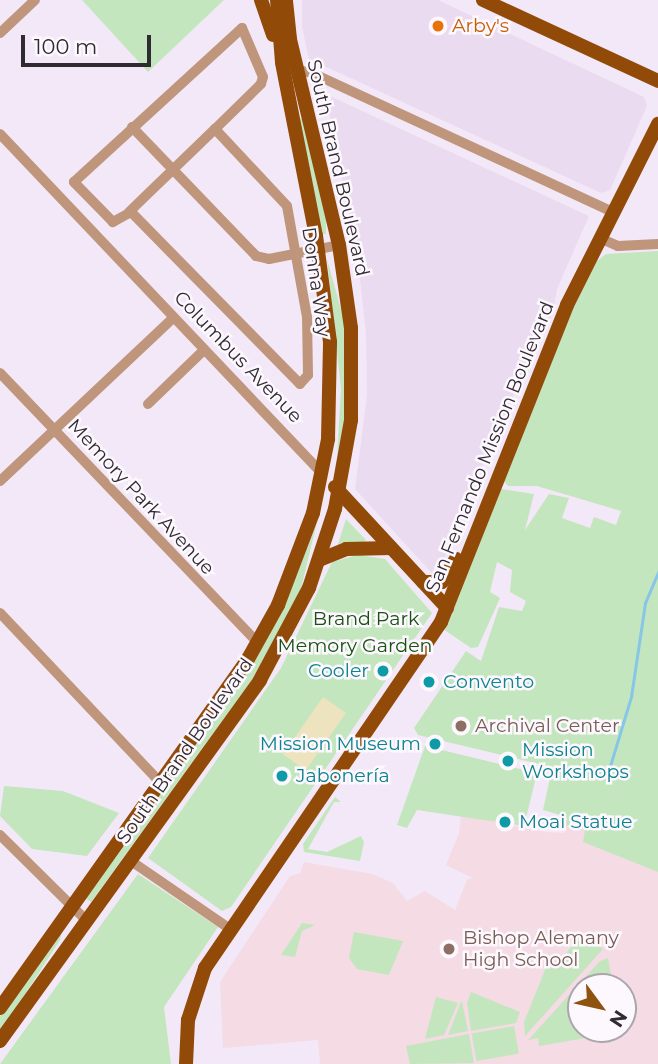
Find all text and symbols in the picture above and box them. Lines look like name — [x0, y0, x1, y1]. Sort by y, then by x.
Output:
place label: Arby's — [452, 15, 509, 37]
marker: Arby's — [430, 18, 446, 34]
scale bar — [24, 21, 154, 65]
text: 100 m — [34, 34, 97, 59]
street label: South Brand Boulevard — [302, 57, 374, 279]
street label: Donna Way — [297, 226, 335, 338]
street label: Columbus Avenue — [169, 286, 307, 428]
street label: San Fernando Mission Boulevard — [421, 298, 559, 596]
street label: Memory Park Avenue — [63, 414, 219, 580]
park label: Brand Park — [313, 608, 419, 630]
park label: Memory Garden — [278, 635, 432, 657]
street label: South Brand Boulevard — [112, 654, 258, 848]
place label: Cooler — [308, 660, 369, 682]
marker: Cooler — [375, 663, 391, 679]
place label: Convento — [443, 671, 534, 693]
marker: Convento — [421, 674, 437, 690]
place label: Archival Center — [475, 715, 620, 737]
marker: Archival Center — [453, 718, 469, 734]
place label: Mission Museum — [260, 733, 421, 755]
marker: Mission Museum — [427, 736, 443, 752]
place label: Mission Workshops — [522, 739, 629, 783]
marker: Mission Workshops — [500, 753, 516, 769]
place label: Jabonería — [296, 765, 390, 787]
marker: Jabonería — [274, 768, 290, 784]
place label: Moai Statue — [519, 811, 632, 833]
marker: Moai Statue — [497, 814, 513, 830]
place label: Bishop Alemany High School — [463, 927, 619, 971]
marker: Bishop Alemany High School — [441, 941, 457, 957]
north arrow — [567, 973, 637, 1043]
text: N — [605, 1006, 632, 1031]

